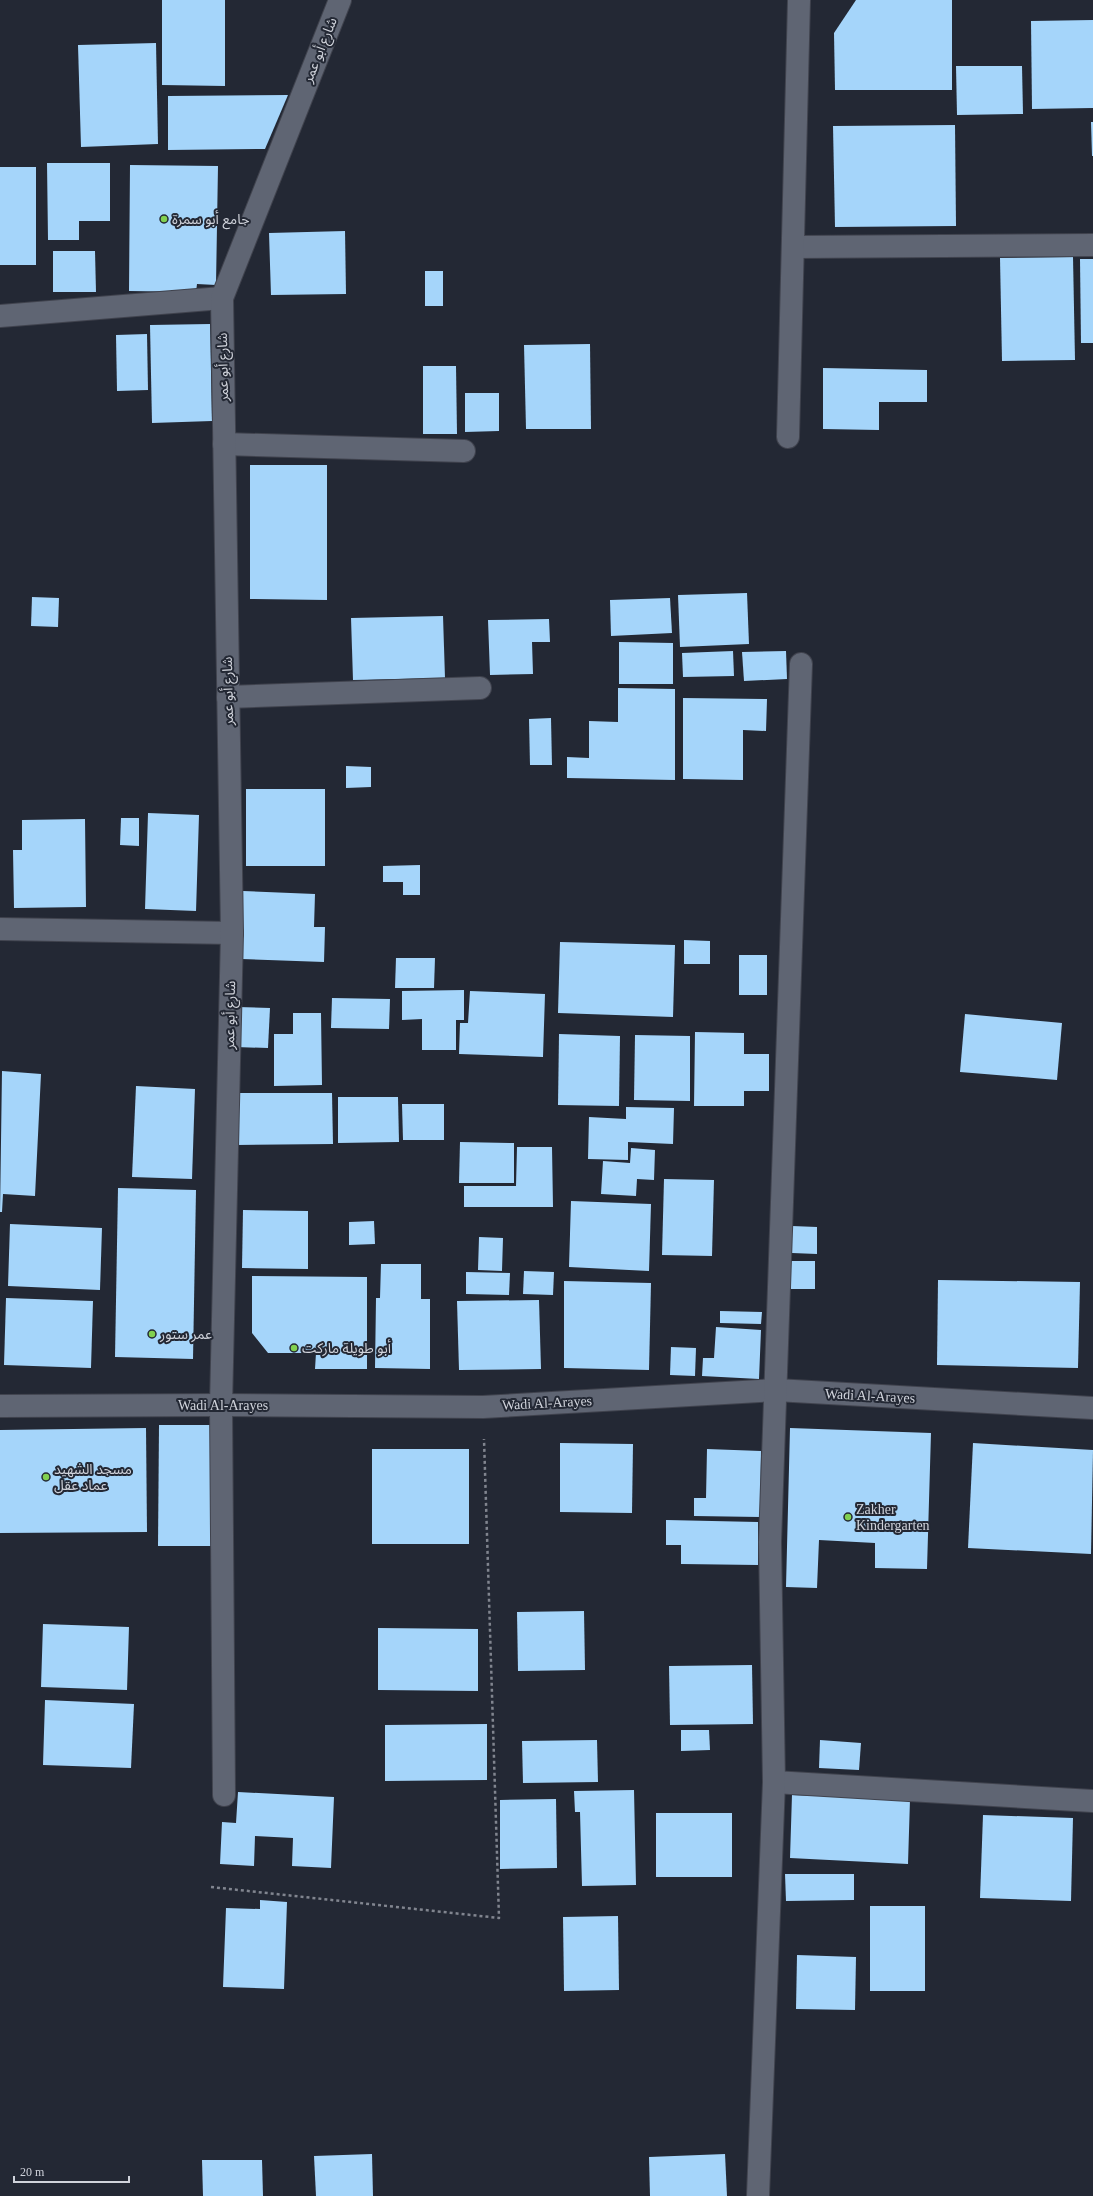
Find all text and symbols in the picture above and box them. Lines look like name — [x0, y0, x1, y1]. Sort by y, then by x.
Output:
street label: شارع أبو عمر — [298, 15, 343, 87]
place label: جامع أبو سمرة — [172, 210, 250, 230]
marker: جامع أبو سمرة — [159, 214, 169, 224]
street label: شارع أبو عمر — [213, 332, 234, 402]
street label: شارع أبو عمر — [218, 656, 239, 726]
street label: شارع أبو عمر — [220, 981, 241, 1050]
place label: عمر ستور — [159, 1327, 212, 1343]
marker: عمر ستور — [147, 1329, 157, 1339]
place label: أبو طويلة ماركت — [302, 1339, 391, 1357]
marker: أبو طويلة ماركت — [289, 1343, 299, 1353]
street label: Wadi Al-Arayes — [825, 1386, 915, 1406]
street label: Wadi Al-Arayes — [502, 1393, 592, 1413]
street label: Wadi Al-Arayes — [178, 1398, 268, 1413]
place label: مسجد الشهيد عماد عقل — [54, 1462, 132, 1494]
marker: مسجد الشهيد عماد عقل — [41, 1472, 51, 1482]
place label: Zakher Kindergarten — [856, 1502, 930, 1533]
marker: Zakher Kindergarten — [843, 1512, 853, 1522]
scale bar — [14, 2158, 129, 2184]
text: 20 m — [20, 2165, 45, 2179]

